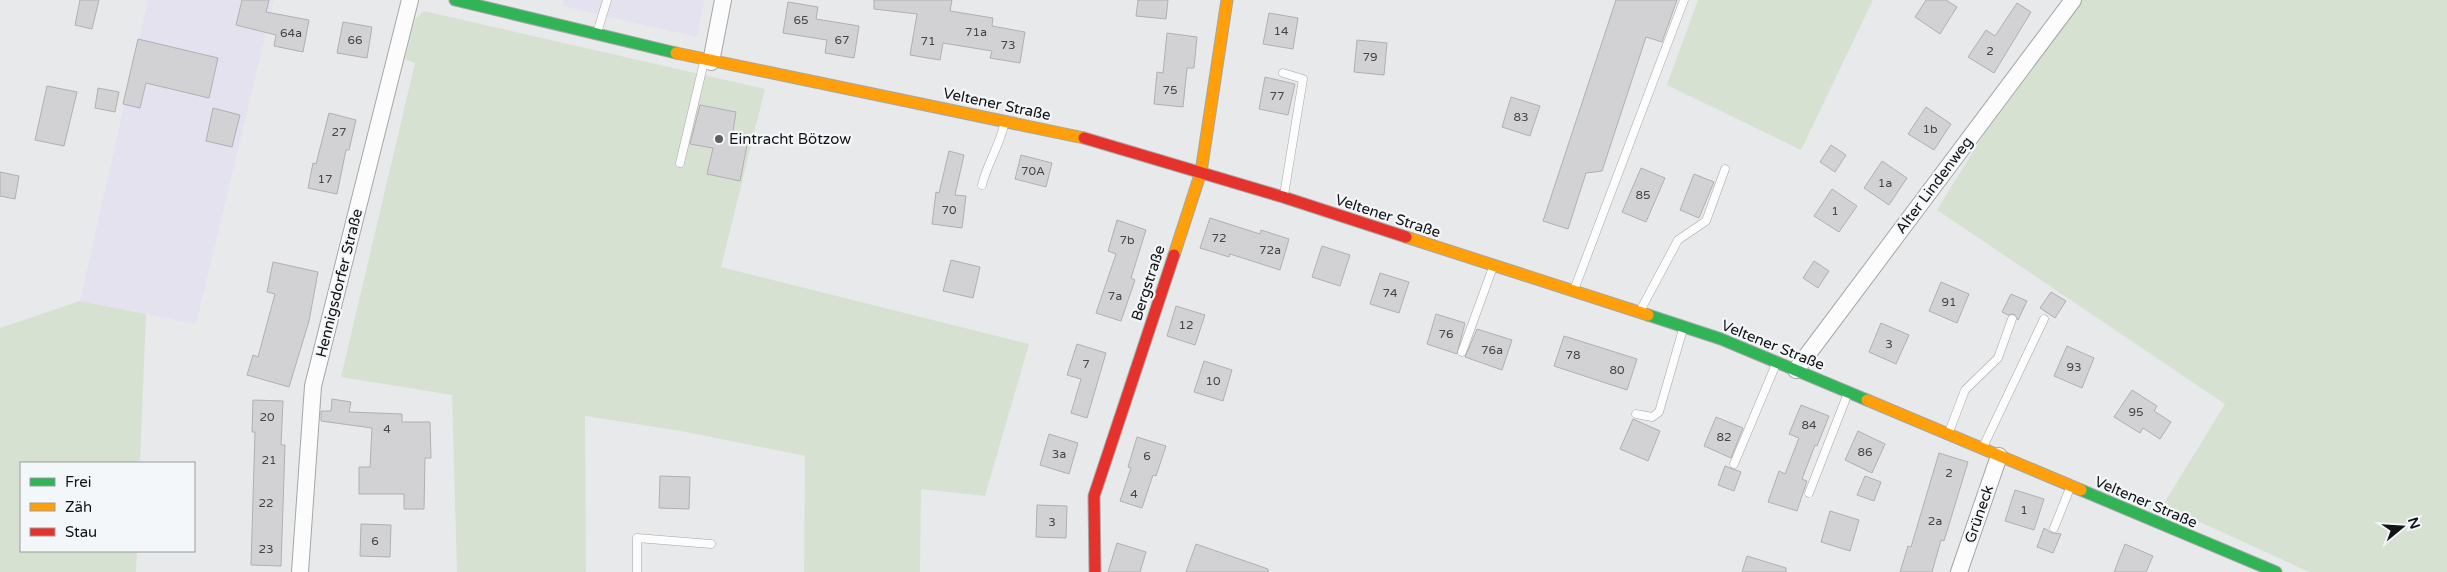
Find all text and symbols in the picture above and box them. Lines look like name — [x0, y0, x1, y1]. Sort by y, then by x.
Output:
house number: 65 — [793, 13, 809, 27]
house number: 14 — [1273, 24, 1289, 38]
house number: 71a — [965, 25, 987, 39]
house number: 64a — [280, 26, 302, 40]
house number: 66 — [347, 33, 363, 47]
house number: 67 — [834, 33, 850, 47]
house number: 71 — [920, 34, 936, 48]
house number: 73 — [1000, 38, 1016, 52]
house number: 2 — [1986, 44, 1994, 58]
house number: 79 — [1362, 50, 1378, 64]
house number: 75 — [1162, 83, 1178, 97]
street label: Veltener Straße — [942, 84, 1052, 124]
house number: 77 — [1269, 89, 1285, 103]
house number: 83 — [1513, 110, 1529, 124]
house number: 1b — [1922, 122, 1938, 136]
house number: 27 — [331, 125, 347, 139]
place label: Eintracht Bötzow — [729, 130, 851, 148]
marker: Eintracht Bötzow — [713, 133, 725, 145]
street label: Alter Lindenweg — [1892, 133, 1976, 237]
house number: 70A — [1021, 164, 1045, 178]
house number: 17 — [317, 172, 333, 186]
house number: 1a — [1878, 176, 1892, 190]
house number: 85 — [1635, 188, 1651, 202]
street label: Veltener Straße — [1333, 191, 1443, 241]
house number: 70 — [941, 203, 957, 217]
house number: 1 — [1831, 204, 1839, 218]
street label: Hennigsdorfer Straße — [312, 207, 366, 359]
house number: 72 — [1211, 231, 1227, 245]
house number: 7b — [1119, 233, 1135, 247]
street label: Bergstraße — [1127, 243, 1169, 323]
house number: 72a — [1259, 243, 1281, 257]
house number: 74 — [1382, 286, 1398, 300]
house number: 7a — [1108, 289, 1122, 303]
house number: 91 — [1941, 295, 1957, 309]
street label: Veltener Straße — [1719, 316, 1827, 374]
house number: 12 — [1178, 318, 1194, 332]
house number: 76 — [1438, 327, 1454, 341]
house number: 3 — [1885, 337, 1893, 351]
house number: 76a — [1481, 343, 1503, 357]
house number: 78 — [1565, 348, 1581, 362]
house number: 7 — [1082, 357, 1090, 371]
house number: 93 — [2066, 360, 2082, 374]
house number: 80 — [1609, 363, 1625, 377]
house number: 10 — [1205, 374, 1221, 388]
house number: 95 — [2128, 405, 2144, 419]
house number: 20 — [259, 410, 275, 424]
house number: 84 — [1801, 418, 1817, 432]
house number: 4 — [383, 422, 391, 436]
house number: 82 — [1716, 430, 1732, 444]
house number: 86 — [1857, 445, 1873, 459]
house number: 3a — [1052, 447, 1066, 461]
house number: 6 — [1143, 449, 1151, 463]
house number: 21 — [261, 453, 277, 467]
legend — [20, 462, 195, 552]
house number: 2 — [1945, 466, 1953, 480]
street label: Veltener Straße — [2092, 472, 2200, 532]
text: Frei — [65, 473, 91, 491]
street label: Grüneck — [1961, 483, 1997, 545]
house number: 4 — [1130, 487, 1138, 501]
house number: 22 — [258, 496, 274, 510]
text: Zäh — [65, 498, 92, 516]
north arrow — [2377, 502, 2427, 552]
house number: 1 — [2020, 503, 2028, 517]
house number: 2a — [1928, 514, 1942, 528]
house number: 3 — [1048, 515, 1056, 529]
text: N — [2404, 515, 2424, 531]
text: Stau — [65, 523, 97, 541]
house number: 6 — [371, 534, 379, 548]
house number: 23 — [258, 542, 274, 556]

